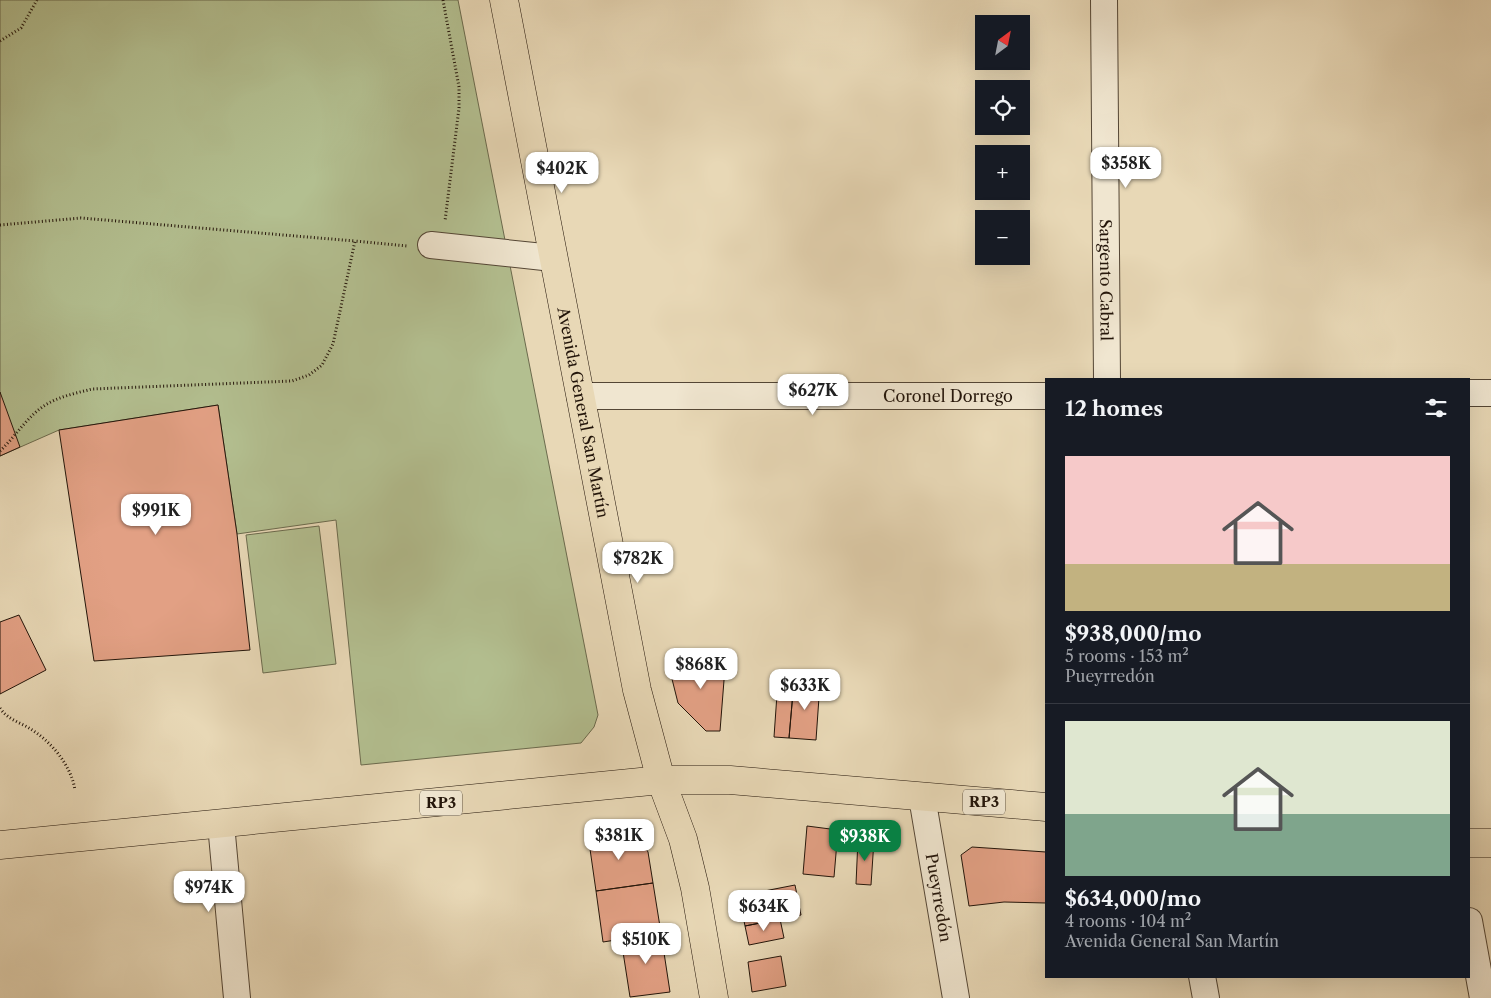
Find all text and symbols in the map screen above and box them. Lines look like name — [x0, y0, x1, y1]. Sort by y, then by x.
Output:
north arrow — [975, 15, 1030, 70]
map controls — [975, 15, 1030, 265]
button: locate — [975, 80, 1030, 135]
button: + — [975, 145, 1030, 200]
pin: $358K — [1091, 146, 1161, 189]
pin: $402K — [527, 152, 597, 194]
text: $358K — [1101, 153, 1151, 173]
text: $402K — [537, 158, 587, 178]
button: − — [975, 210, 1030, 265]
street label: Sargento Cabral — [1096, 219, 1117, 341]
street label: Avenida General San Martín — [553, 304, 614, 520]
pin: $627K — [778, 374, 848, 416]
text: $627K — [788, 380, 838, 400]
street label: Coronel Dorrego — [883, 386, 1013, 406]
icon: filters — [1422, 394, 1450, 422]
text: 12 homes — [1065, 396, 1163, 421]
icon: home — [1213, 488, 1303, 578]
pin: $991K — [121, 494, 191, 536]
text: $991K — [132, 500, 180, 520]
pin: $782K — [603, 542, 673, 584]
text: $782K — [613, 548, 663, 568]
text: $938,000/mo — [1065, 621, 1202, 646]
text: 5 rooms · 153 m² — [1065, 646, 1189, 666]
pin: $868K — [666, 648, 736, 690]
text: $868K — [676, 654, 726, 674]
text: Pueyrredón — [1065, 666, 1155, 686]
pin: $633K — [770, 668, 840, 711]
text: $633K — [780, 675, 830, 695]
icon: home — [1213, 754, 1303, 844]
road number: RP3 — [420, 790, 462, 816]
road number: RP3 — [963, 790, 1005, 814]
pin: $381K — [584, 818, 654, 861]
pin: $938K — [830, 820, 900, 862]
text: $381K — [595, 825, 643, 845]
text: $938K — [840, 826, 890, 846]
street label: Pueyrredón — [922, 852, 956, 944]
pin: $974K — [174, 870, 244, 913]
text: $974K — [185, 877, 233, 897]
text: $634,000/mo — [1065, 886, 1201, 911]
pin: $634K — [729, 890, 799, 932]
text: $634K — [739, 896, 789, 916]
text: 4 rooms · 104 m² — [1065, 911, 1191, 931]
pin: $510K — [611, 922, 681, 965]
text: $510K — [622, 929, 670, 949]
text: Avenida General San Martín — [1065, 931, 1279, 951]

